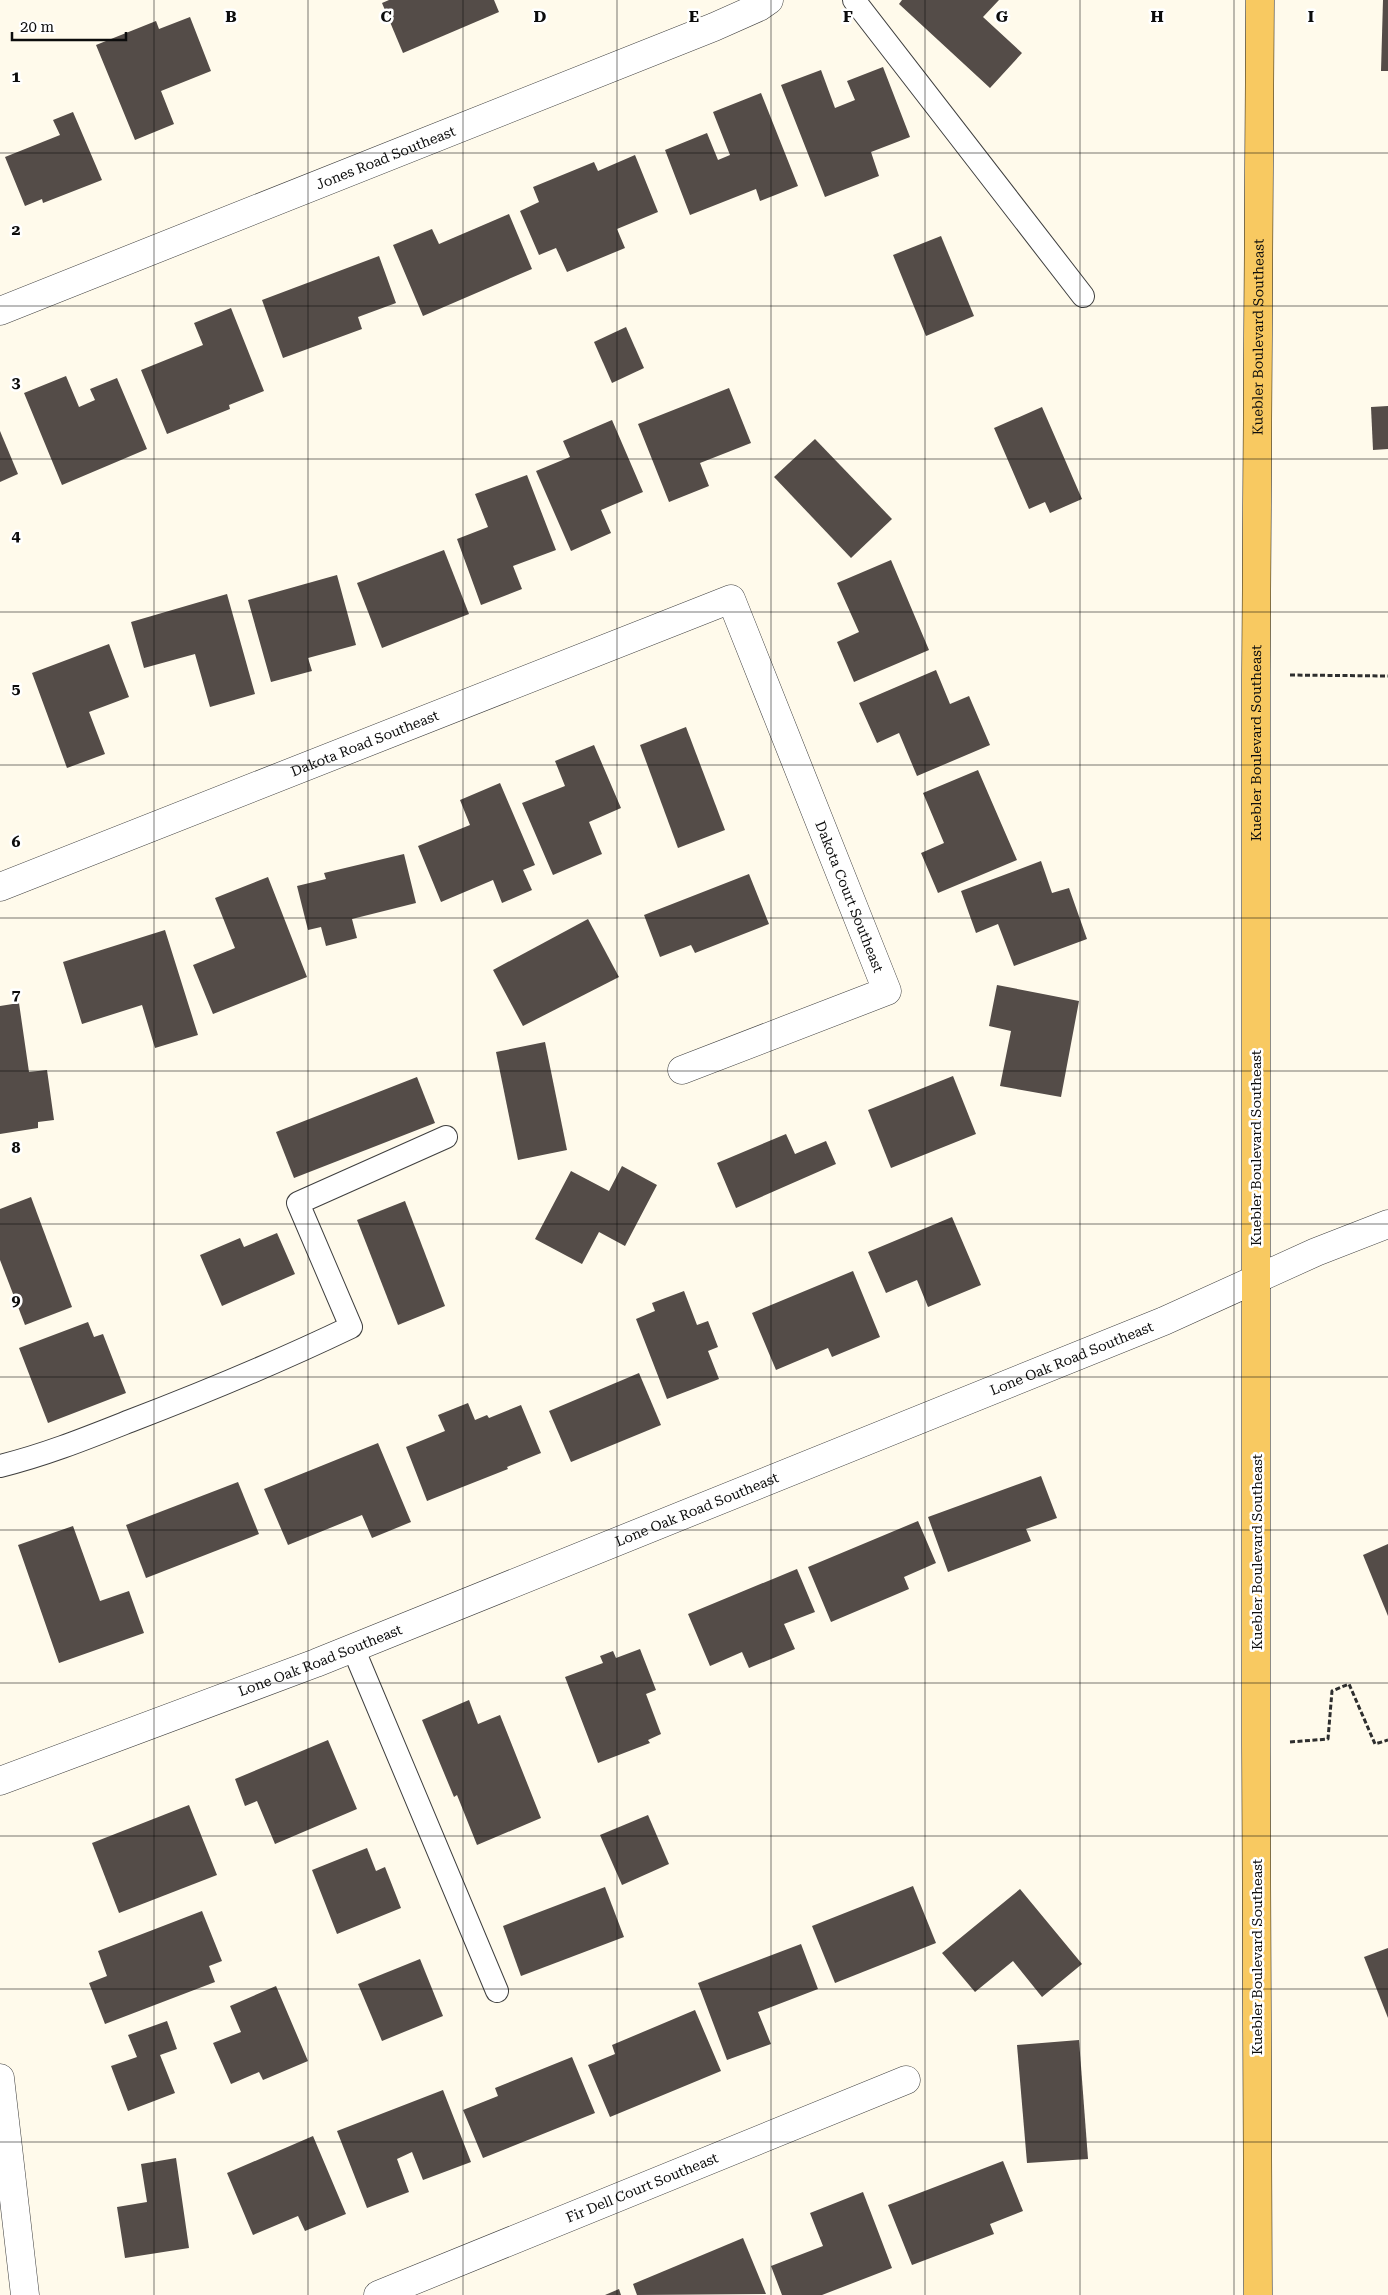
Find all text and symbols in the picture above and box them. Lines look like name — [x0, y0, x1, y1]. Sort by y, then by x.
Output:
text: B — [225, 7, 237, 26]
text: C — [380, 7, 392, 26]
text: D — [534, 7, 547, 26]
text: E — [689, 7, 699, 26]
text: F — [843, 7, 853, 26]
text: G — [996, 7, 1009, 26]
text: H — [1150, 7, 1164, 26]
text: I — [1308, 7, 1314, 26]
scale bar — [12, 10, 126, 42]
text: 20 m — [20, 18, 55, 36]
text: 1 — [12, 67, 21, 86]
street label: Jones Road Southeast — [313, 123, 458, 193]
text: 2 — [12, 220, 21, 239]
street label: Kuebler Boulevard Southeast — [1249, 239, 1267, 435]
text: 3 — [12, 373, 21, 392]
text: 4 — [12, 526, 21, 545]
street label: Kuebler Boulevard Southeast — [1248, 645, 1264, 841]
text: 5 — [12, 679, 21, 698]
street label: Dakota Road Southeast — [289, 707, 441, 780]
street label: Dakota Court Southeast — [812, 819, 887, 975]
text: 6 — [12, 832, 21, 851]
text: 7 — [12, 985, 21, 1004]
street label: Kuebler Boulevard Southeast — [1248, 1050, 1264, 1246]
text: 8 — [12, 1138, 21, 1157]
text: 9 — [12, 1291, 21, 1310]
street label: Lone Oak Road Southeast — [988, 1318, 1155, 1398]
street label: Kuebler Boulevard Southeast — [1249, 1454, 1265, 1650]
street label: Lone Oak Road Southeast — [613, 1469, 781, 1549]
street label: Lone Oak Road Southeast — [236, 1621, 404, 1699]
street label: Kuebler Boulevard Southeast — [1249, 1859, 1265, 2055]
street label: Fir Dell Court Southeast — [564, 2149, 720, 2226]

